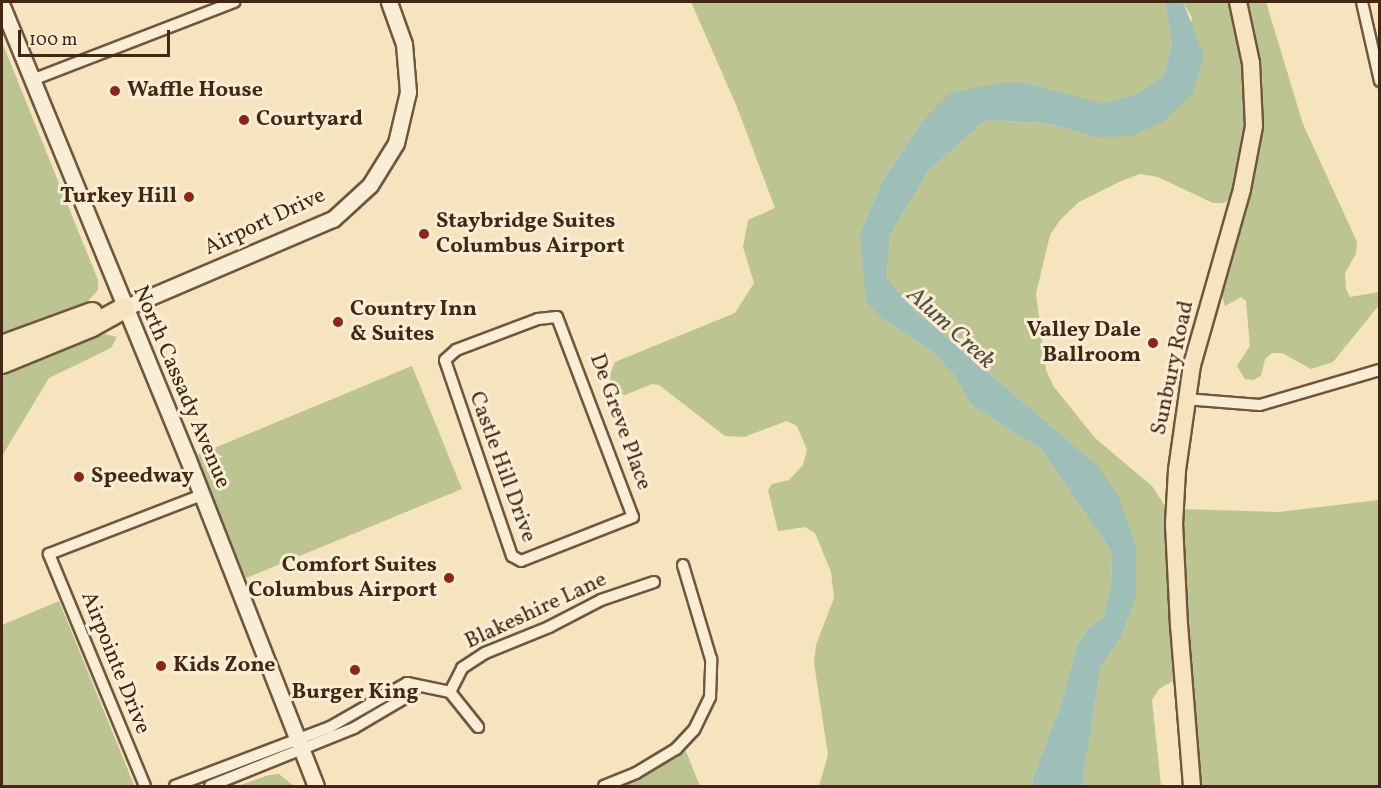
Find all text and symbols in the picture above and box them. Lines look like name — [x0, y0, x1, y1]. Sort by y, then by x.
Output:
scale bar — [21, 18, 172, 56]
text: 100 m — [29, 28, 78, 53]
place label: Waffle House — [127, 78, 263, 104]
marker: Waffle House — [108, 84, 122, 98]
place label: Courtyard — [256, 107, 363, 133]
marker: Courtyard — [237, 113, 251, 127]
street label: Airport Drive — [200, 182, 330, 262]
place label: Turkey Hill — [60, 184, 177, 210]
marker: Turkey Hill — [182, 190, 196, 204]
place label: Staybridge Suites Columbus Airport — [436, 208, 625, 260]
marker: Staybridge Suites Columbus Airport — [417, 227, 431, 241]
street label: North Cassady Avenue — [126, 281, 236, 493]
water label: Alum Creek — [900, 282, 1000, 376]
place label: Country Inn & Suites — [350, 296, 477, 348]
street label: Sunbury Road — [1146, 298, 1200, 438]
marker: Country Inn & Suites — [331, 315, 345, 329]
place label: Valley Dale Ballroom — [1026, 317, 1141, 368]
marker: Valley Dale Ballroom — [1146, 336, 1160, 350]
street label: De Greve Place — [583, 350, 657, 494]
street label: Castle Hill Drive — [463, 388, 541, 546]
place label: Speedway — [91, 464, 194, 490]
marker: Speedway — [72, 470, 86, 484]
place label: Comfort Suites Columbus Airport — [248, 552, 437, 604]
street label: Blakeshire Lane — [461, 567, 611, 655]
marker: Comfort Suites Columbus Airport — [442, 571, 456, 585]
street label: Airpointe Drive — [74, 588, 156, 738]
place label: Kids Zone — [173, 653, 276, 679]
marker: Kids Zone — [154, 659, 168, 673]
marker: Burger King — [348, 663, 362, 677]
place label: Burger King — [291, 680, 419, 706]

